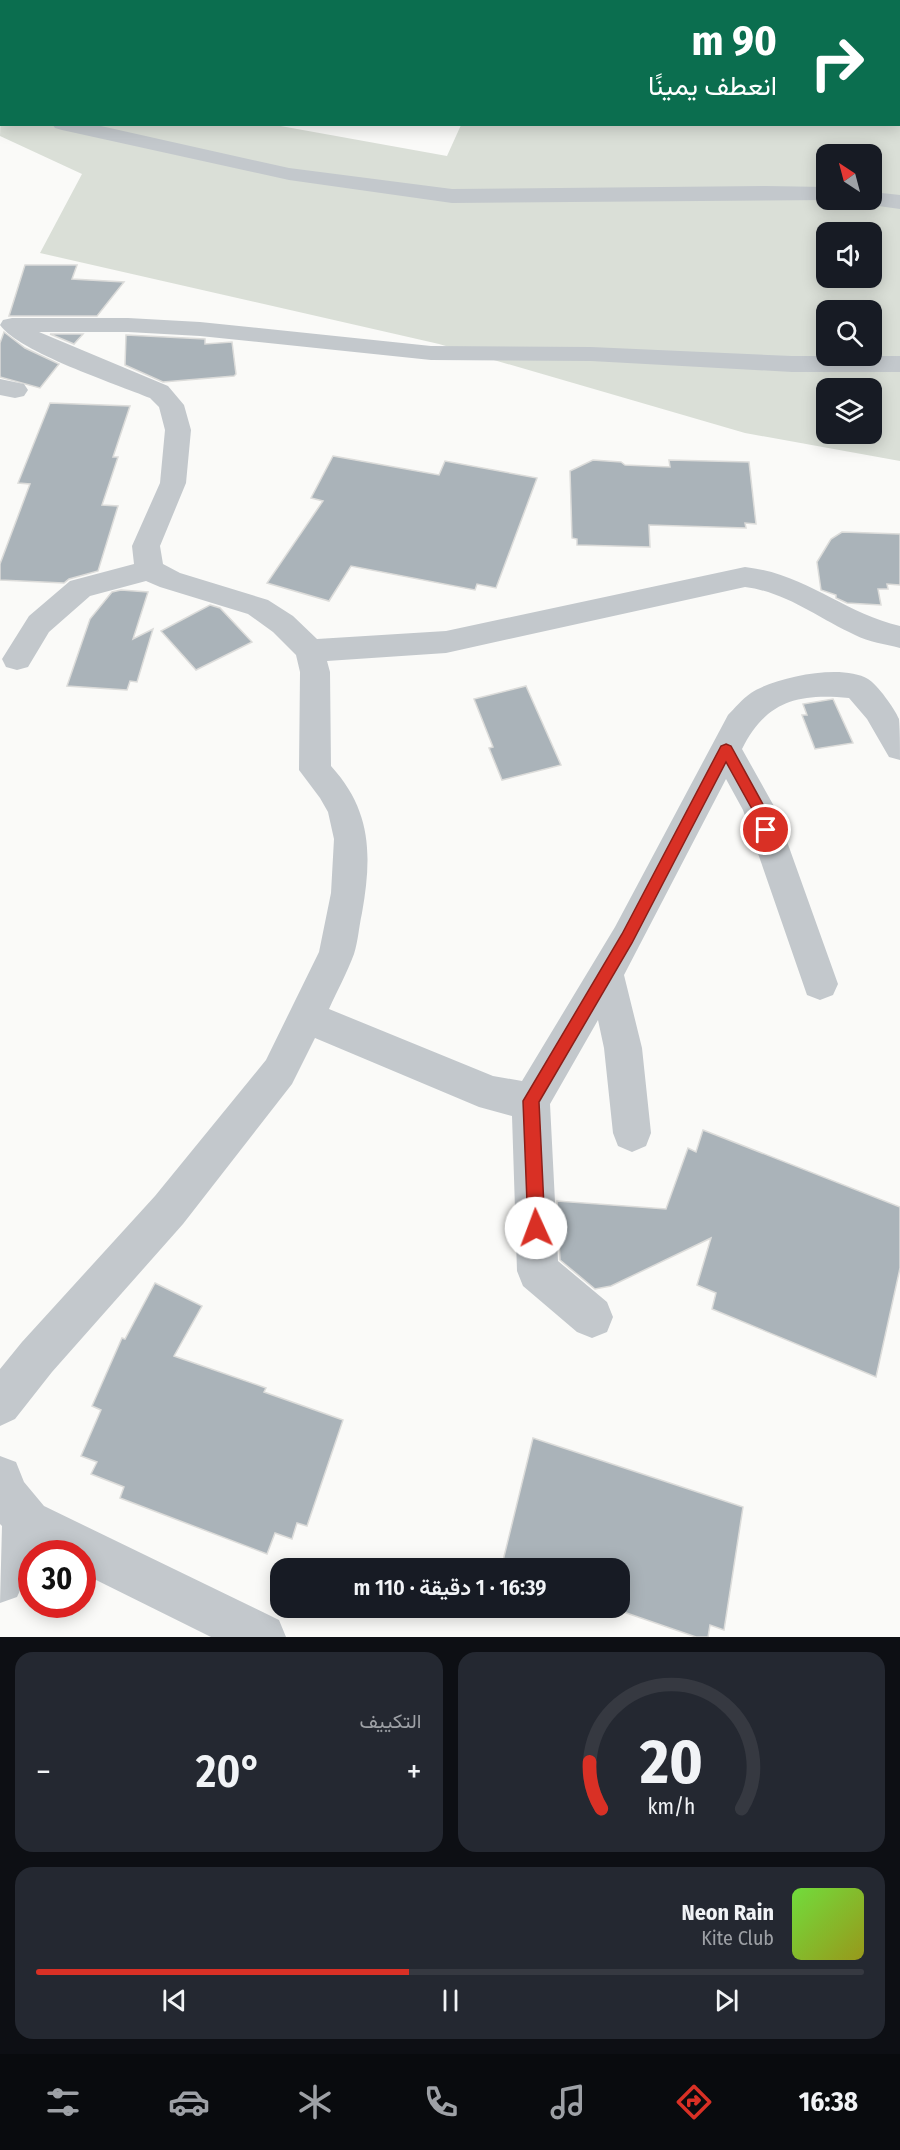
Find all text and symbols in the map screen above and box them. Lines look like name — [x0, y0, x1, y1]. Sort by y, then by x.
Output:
text: 90 m — [692, 16, 777, 66]
icon: right — [798, 24, 876, 102]
text: انعطف يمينًا — [648, 70, 777, 102]
north arrow — [816, 144, 882, 210]
map controls — [816, 144, 882, 444]
button: sound — [816, 222, 882, 288]
button: search — [816, 300, 882, 366]
button: layers — [816, 378, 882, 444]
pin — [740, 804, 791, 855]
icon: arrive — [749, 813, 782, 846]
position arrow — [504, 1196, 568, 1260]
speed limit sign: 30 — [18, 1540, 96, 1618]
text: 16:39 · 1 دقيقة · 110 m — [354, 1574, 546, 1601]
text: التكييف — [359, 1709, 422, 1733]
text: 20 — [639, 1725, 703, 1800]
text: 20° — [196, 1745, 262, 1799]
text: − — [36, 1752, 51, 1792]
text: + — [406, 1752, 422, 1792]
text: km/h — [647, 1794, 695, 1820]
text: Neon Rain — [682, 1899, 774, 1926]
text: Kite Club — [701, 1926, 774, 1950]
icon: previous — [158, 1984, 191, 2017]
icon: pause — [434, 1984, 467, 2017]
icon: next — [710, 1984, 743, 2017]
icon: filters — [42, 2081, 84, 2123]
icon: car — [168, 2081, 210, 2123]
icon: climate — [294, 2081, 336, 2123]
icon: phone — [420, 2081, 462, 2123]
icon: music — [547, 2081, 589, 2123]
icon: directions — [673, 2081, 715, 2123]
text: 16:38 — [799, 2086, 858, 2118]

